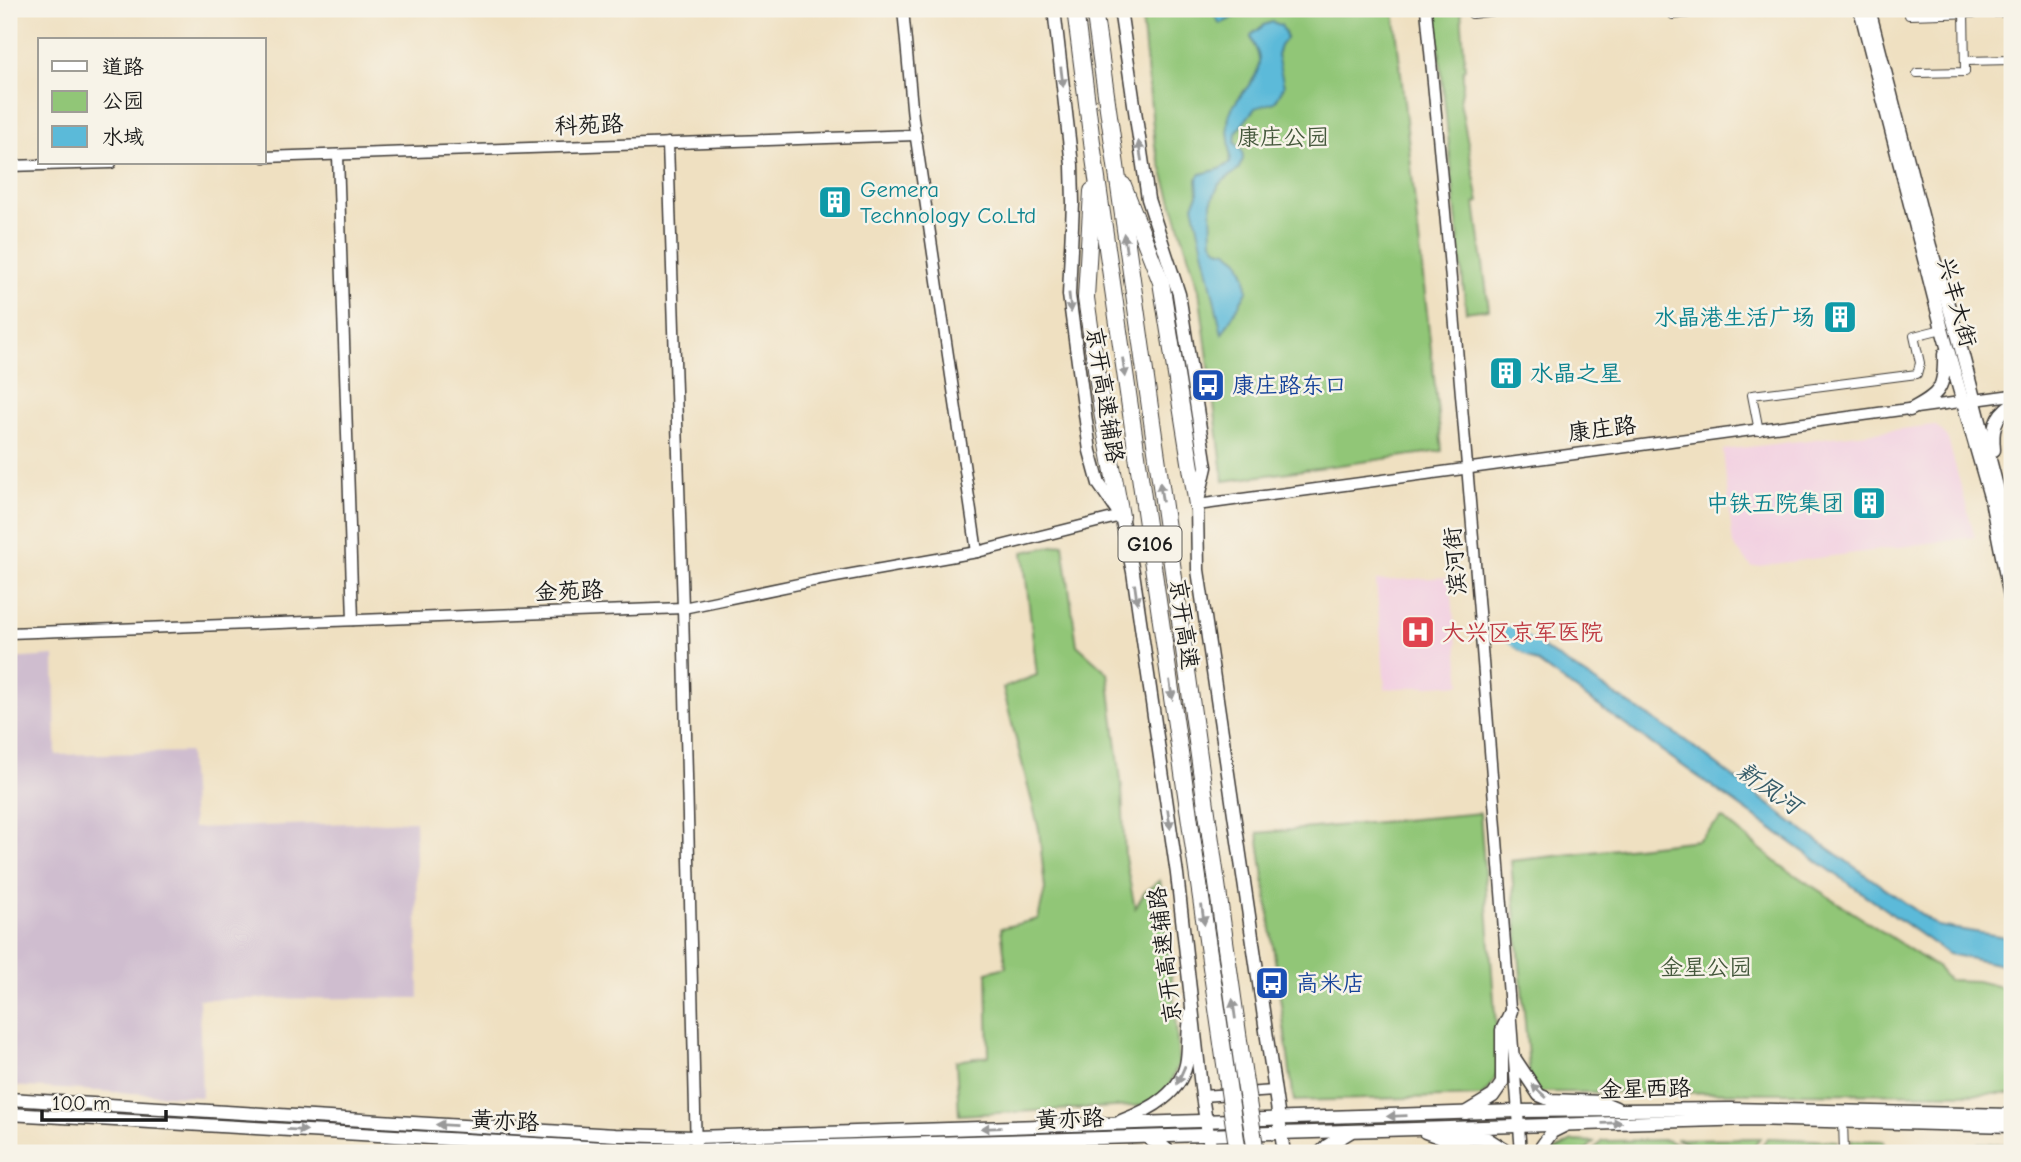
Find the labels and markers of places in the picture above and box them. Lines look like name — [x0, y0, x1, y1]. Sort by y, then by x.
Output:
place label: Gemera Technology Co.Ltd — [860, 176, 1036, 229]
building icon: Gemera Technology Co.Ltd — [816, 183, 854, 221]
building icon: 水晶港生活广场 — [1821, 298, 1859, 336]
place label: 水晶港生活广场 — [1654, 304, 1815, 331]
building icon: 水晶之星 — [1487, 354, 1525, 392]
place label: 水晶之星 — [1530, 360, 1622, 387]
bus stop icon: 康庄路东口 — [1189, 366, 1227, 404]
place label: 康庄路东口 — [1232, 372, 1347, 399]
building icon: 中铁五院集团 — [1850, 484, 1888, 522]
place label: 中铁五院集团 — [1706, 490, 1844, 517]
hospital icon: 大兴区京军医院 — [1399, 613, 1437, 651]
place label: 大兴区京军医院 — [1442, 619, 1603, 646]
bus stop icon: 高米店 — [1253, 964, 1291, 1002]
place label: 高米店 — [1296, 970, 1365, 997]

